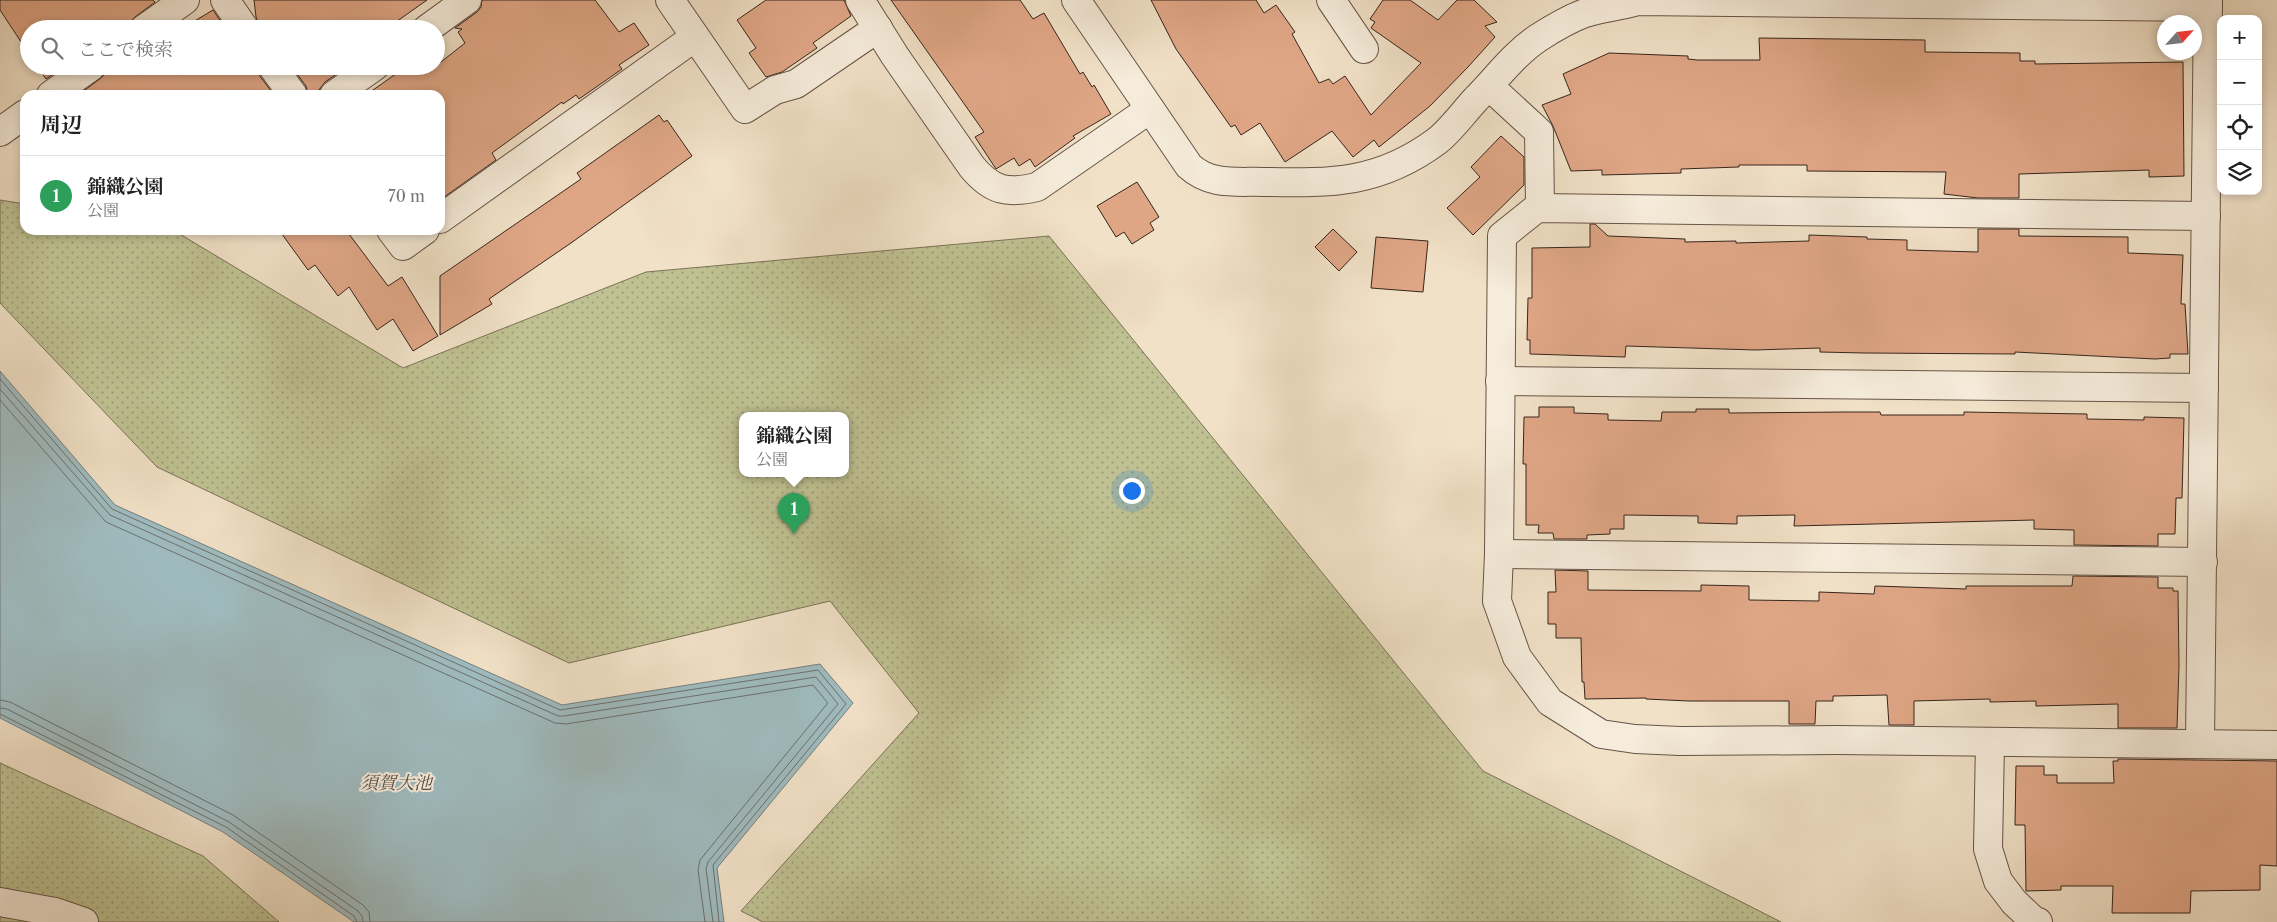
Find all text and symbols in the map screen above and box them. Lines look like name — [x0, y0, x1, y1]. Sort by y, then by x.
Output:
north arrow — [2157, 15, 2202, 60]
map controls — [2217, 15, 2262, 195]
button: + — [2217, 15, 2262, 60]
search box — [20, 20, 445, 75]
icon: search — [38, 34, 66, 62]
text: ここで検索 — [78, 38, 173, 61]
button: − — [2217, 60, 2262, 105]
button: locate — [2217, 105, 2262, 150]
text: 周辺 — [40, 112, 82, 137]
button: layers — [2217, 150, 2262, 195]
text: 錦織公園 — [87, 175, 163, 198]
text: 1 — [52, 186, 60, 206]
text: 70 m — [388, 186, 425, 206]
text: 公園 — [87, 200, 119, 220]
popup — [739, 412, 849, 477]
text: 錦織公園 — [756, 424, 832, 447]
text: 公園 — [756, 449, 788, 469]
your location — [1119, 478, 1145, 504]
pin: 1 — [778, 493, 810, 534]
water label: 須賀大池 — [360, 772, 434, 794]

